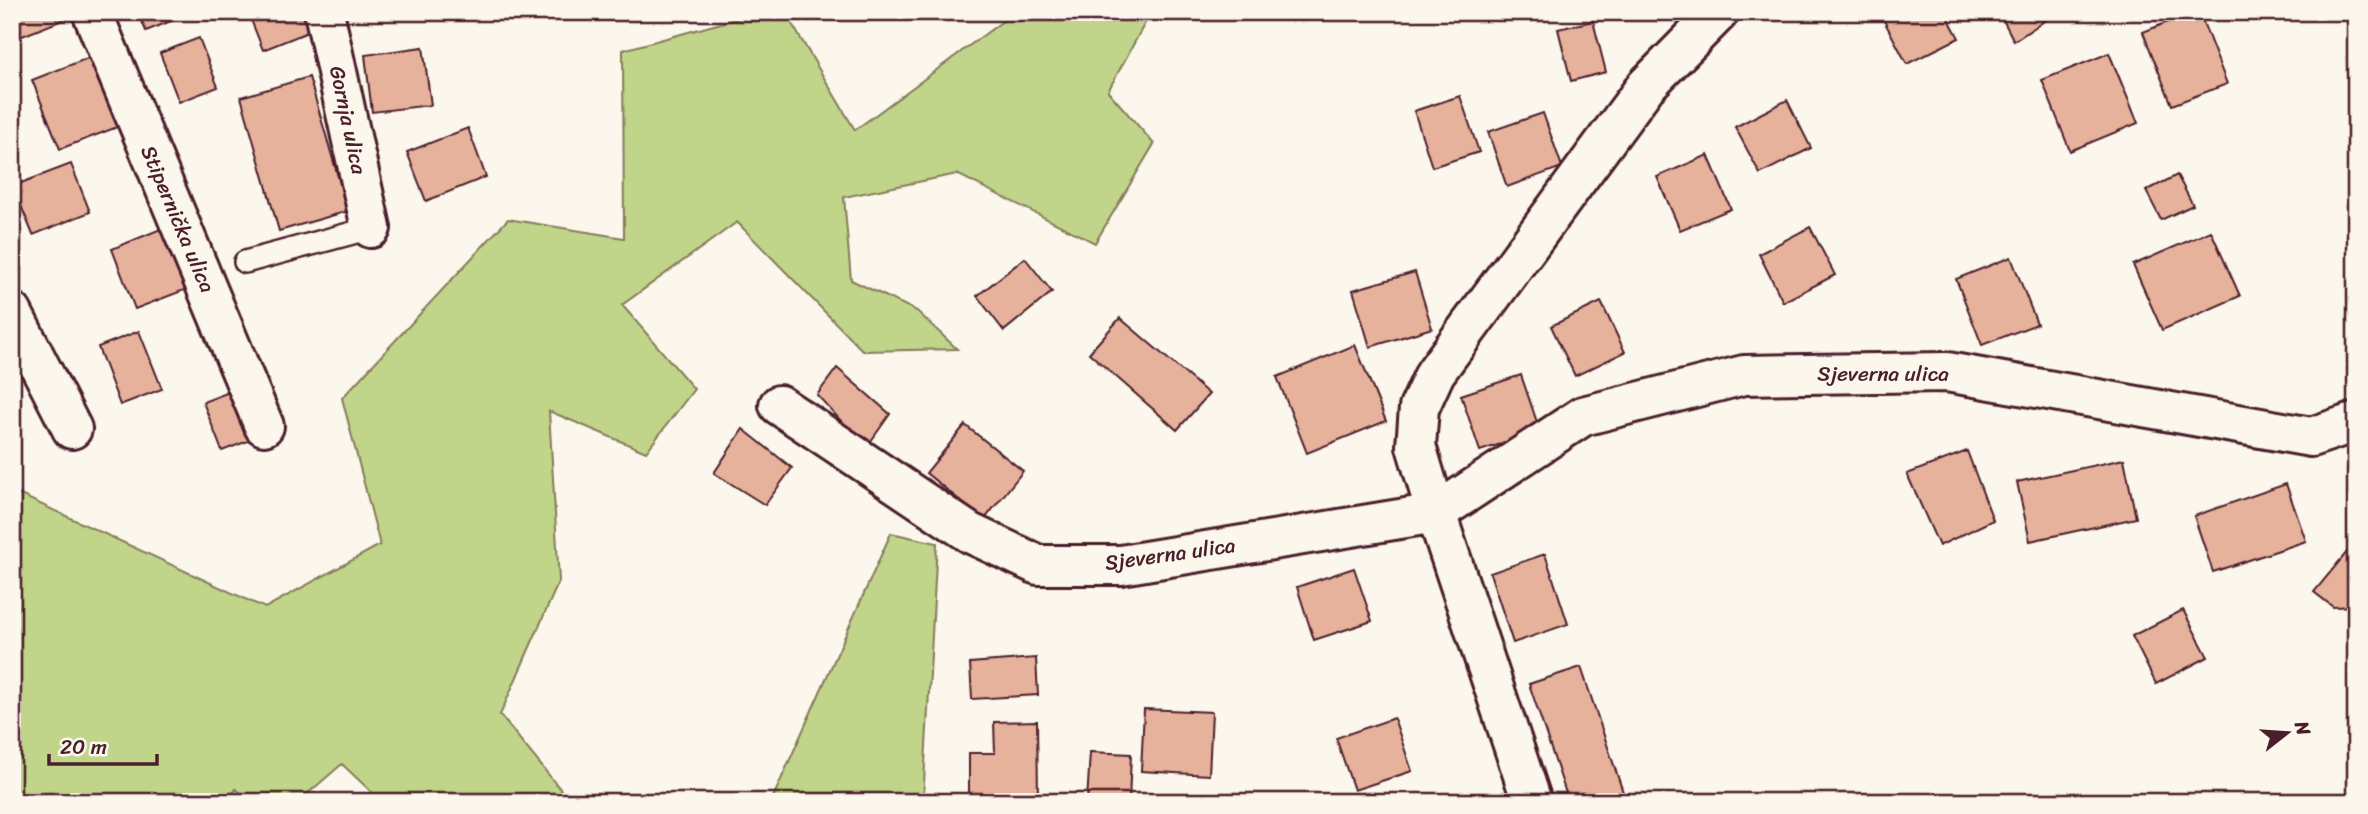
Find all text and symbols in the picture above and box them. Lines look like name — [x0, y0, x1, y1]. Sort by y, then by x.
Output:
street label: Gornja ulica — [318, 62, 378, 178]
street label: Stipernička ulica — [130, 139, 226, 299]
street label: Sjeverna ulica — [1817, 355, 1949, 393]
street label: Sjeverna ulica — [1102, 526, 1238, 582]
north arrow — [2252, 698, 2322, 768]
text: N — [2285, 716, 2321, 740]
scale bar — [49, 723, 158, 767]
text: 20 m — [60, 728, 107, 766]

